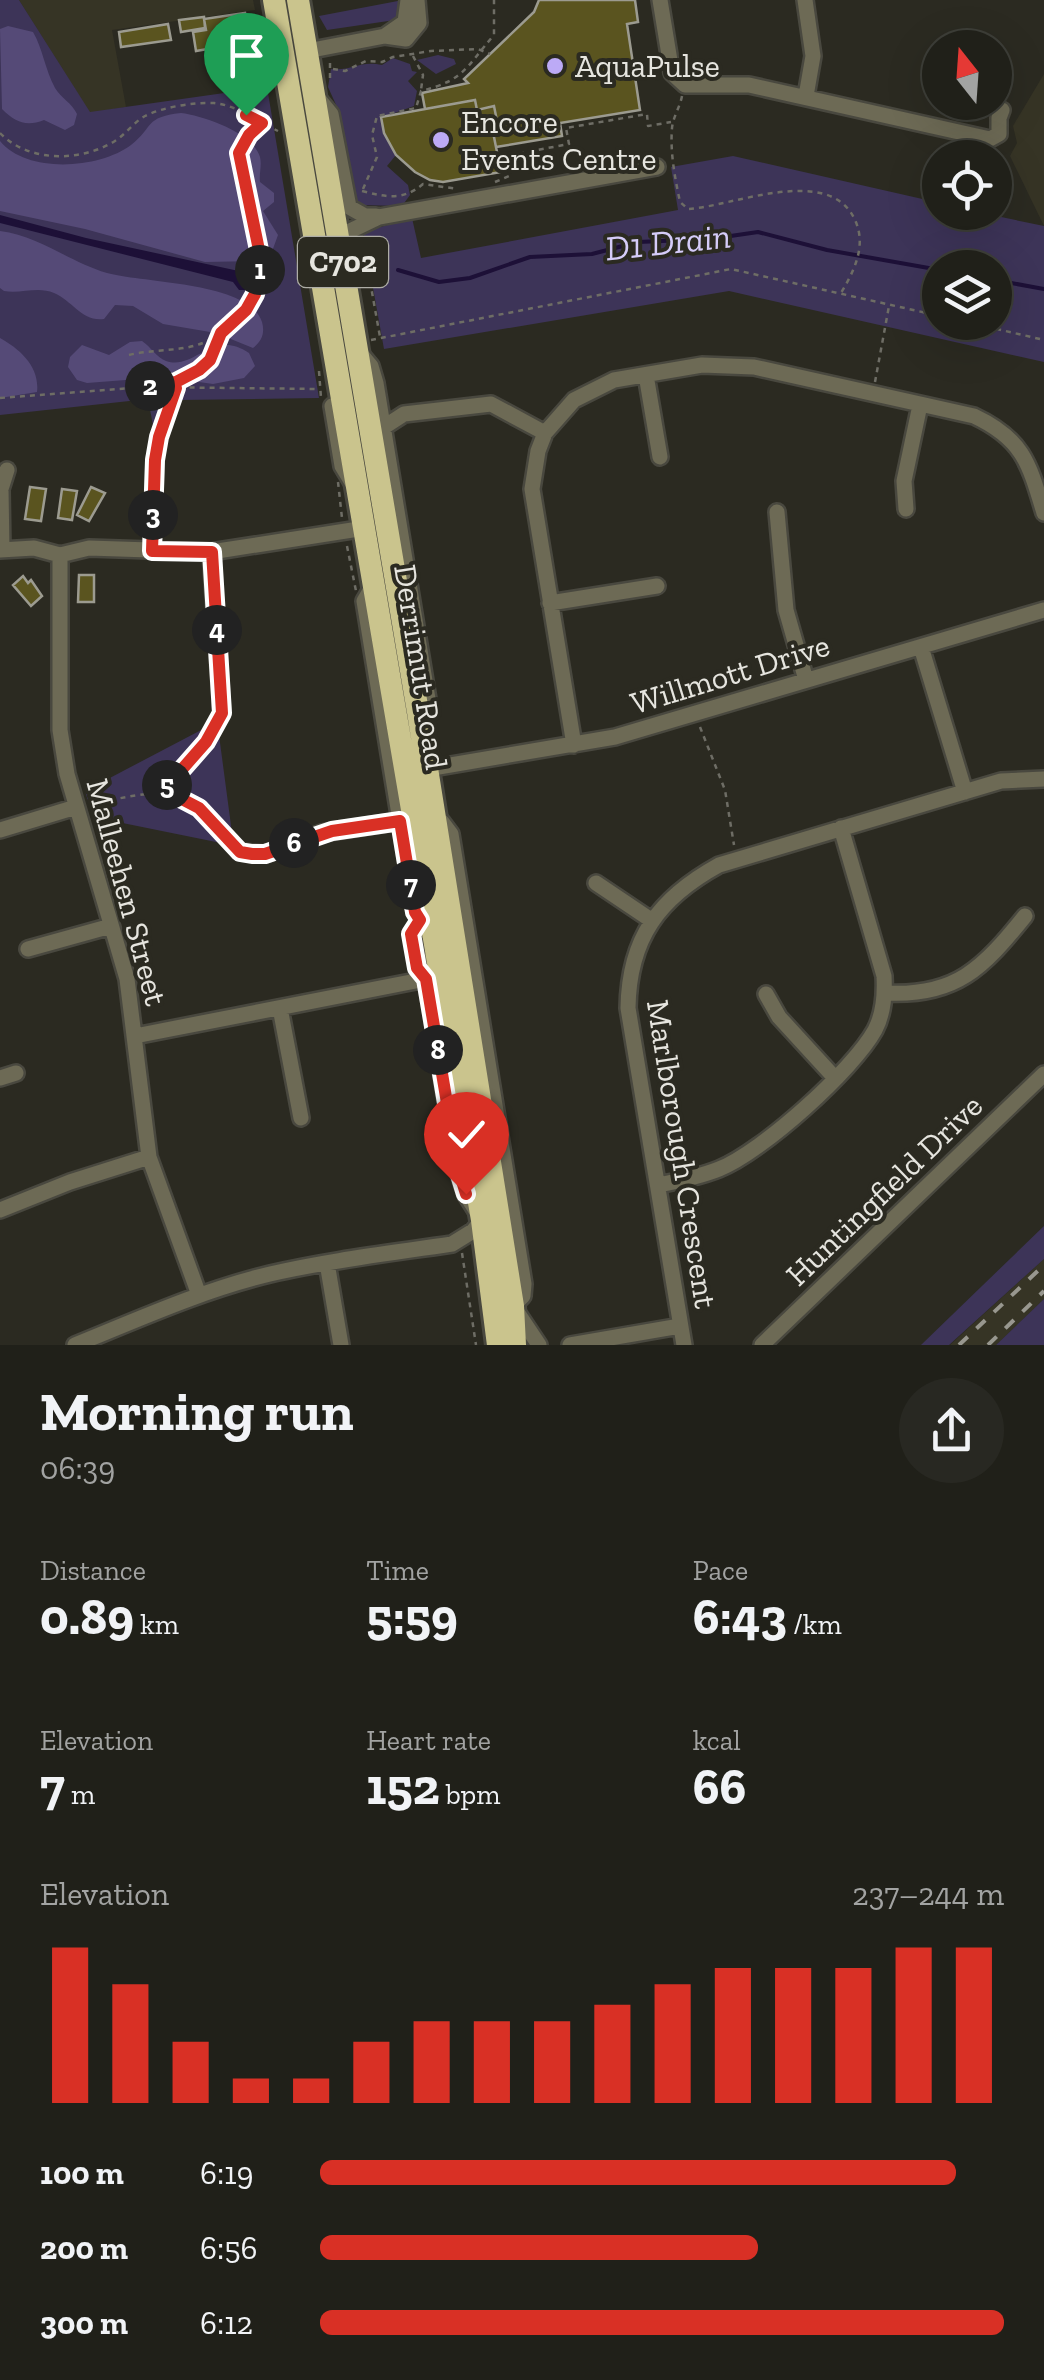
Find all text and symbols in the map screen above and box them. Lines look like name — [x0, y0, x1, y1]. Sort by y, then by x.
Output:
pin — [204, 13, 289, 116]
icon: arrive — [219, 28, 274, 83]
north arrow — [922, 30, 1012, 120]
map controls — [922, 30, 1012, 340]
place label: AquaPulse — [575, 47, 720, 85]
marker: AquaPulse — [544, 55, 566, 77]
place label: Encore Events Centre — [461, 103, 657, 178]
marker: Encore Events Centre — [430, 129, 452, 151]
button: locate — [922, 140, 1012, 230]
water label: D1 Drain — [603, 215, 733, 269]
road number: C702 — [298, 237, 388, 287]
pin: 1 — [235, 245, 285, 295]
button: layers — [922, 250, 1012, 340]
text: 1 — [254, 253, 266, 286]
pin: 2 — [125, 361, 175, 411]
text: 2 — [142, 369, 158, 402]
pin: 3 — [128, 490, 178, 540]
text: 3 — [146, 498, 160, 531]
street label: Derrimut Road — [386, 562, 456, 773]
pin: 4 — [192, 605, 242, 655]
text: 4 — [209, 613, 225, 646]
street label: Willmott Drive — [626, 626, 834, 722]
pin: 5 — [142, 760, 192, 810]
text: 5 — [160, 768, 174, 801]
street label: Malleehen Street — [78, 774, 176, 1010]
pin: 6 — [269, 818, 319, 868]
text: 6 — [286, 826, 302, 859]
pin: 7 — [386, 860, 436, 910]
text: 7 — [404, 868, 418, 901]
street label: Marlborough Crescent — [639, 997, 725, 1311]
pin: 8 — [413, 1025, 463, 1075]
text: 8 — [430, 1033, 446, 1066]
street label: Huntingfield Drive — [778, 1087, 990, 1293]
pin — [424, 1092, 509, 1195]
icon: check — [439, 1107, 494, 1162]
text: Morning run — [40, 1378, 354, 1444]
button: share — [899, 1378, 1004, 1483]
text: 06:39 — [40, 1449, 115, 1487]
text: Distance — [40, 1554, 146, 1587]
text: Time — [366, 1554, 429, 1587]
text: Pace — [693, 1554, 748, 1587]
text: 0.89 — [40, 1587, 134, 1647]
text: 5:59 — [366, 1587, 458, 1647]
text: 6:43 — [693, 1587, 787, 1647]
text: km — [134, 1608, 179, 1641]
text: /km — [787, 1608, 842, 1641]
text: Elevation — [40, 1724, 153, 1757]
text: Heart rate — [366, 1724, 491, 1757]
text: kcal — [693, 1724, 741, 1757]
text: 7 — [40, 1757, 65, 1817]
text: 152 — [366, 1757, 439, 1817]
text: 66 — [693, 1757, 746, 1817]
text: m — [65, 1778, 95, 1811]
text: bpm — [439, 1778, 500, 1811]
text: Elevation — [40, 1875, 169, 1913]
text: 237–244 m — [852, 1875, 1004, 1913]
text: 100 m — [40, 2154, 124, 2192]
text: 6:19 — [200, 2154, 253, 2192]
text: 200 m — [40, 2229, 128, 2267]
text: 6:56 — [200, 2229, 258, 2267]
text: 300 m — [40, 2304, 128, 2342]
text: 6:12 — [200, 2304, 253, 2342]

